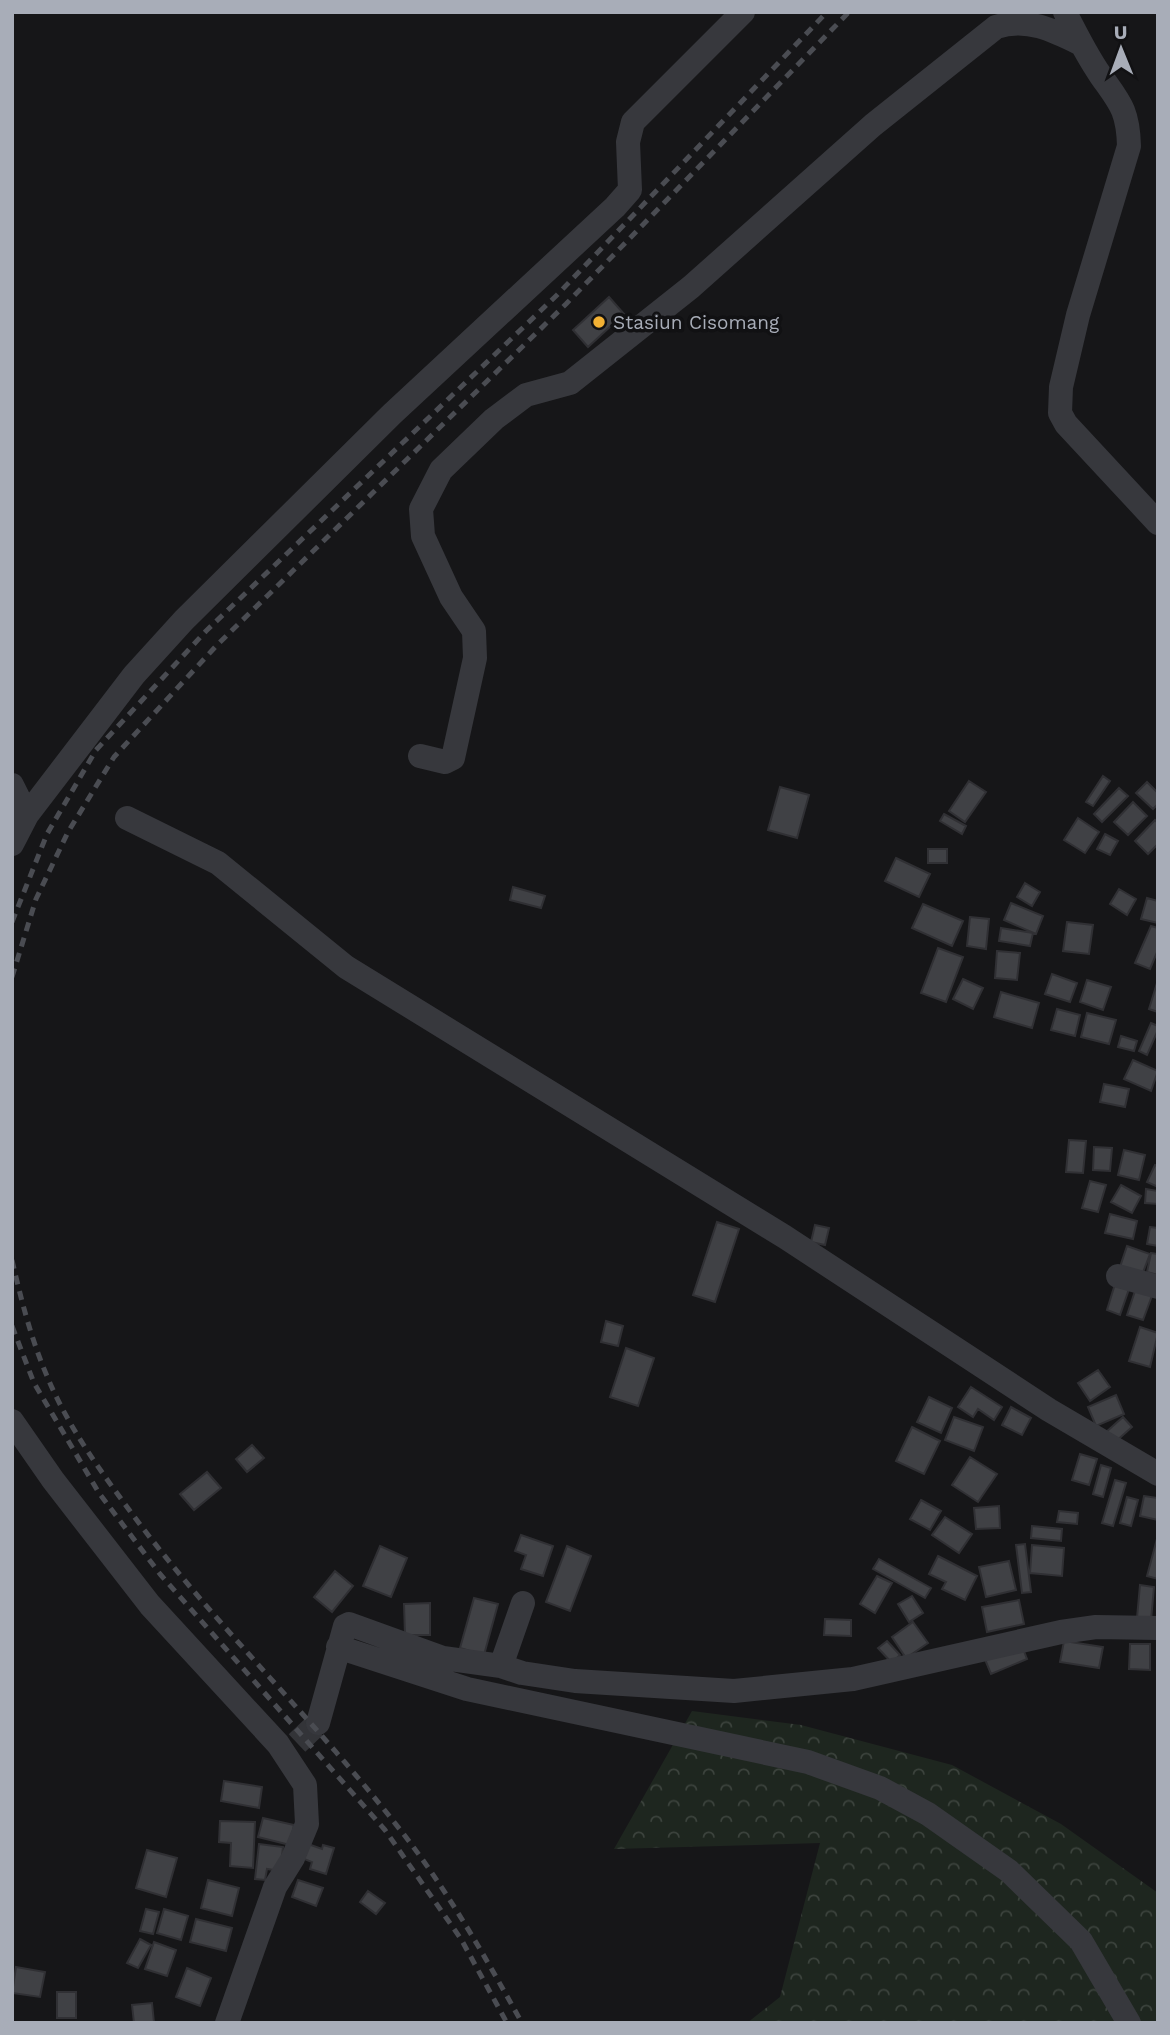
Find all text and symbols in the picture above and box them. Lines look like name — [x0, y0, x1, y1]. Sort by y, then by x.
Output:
north arrow — [1086, 14, 1156, 84]
text: U — [1114, 21, 1128, 44]
place label: Stasiun Cisomang — [613, 311, 780, 334]
marker: Stasiun Cisomang — [591, 314, 607, 330]

